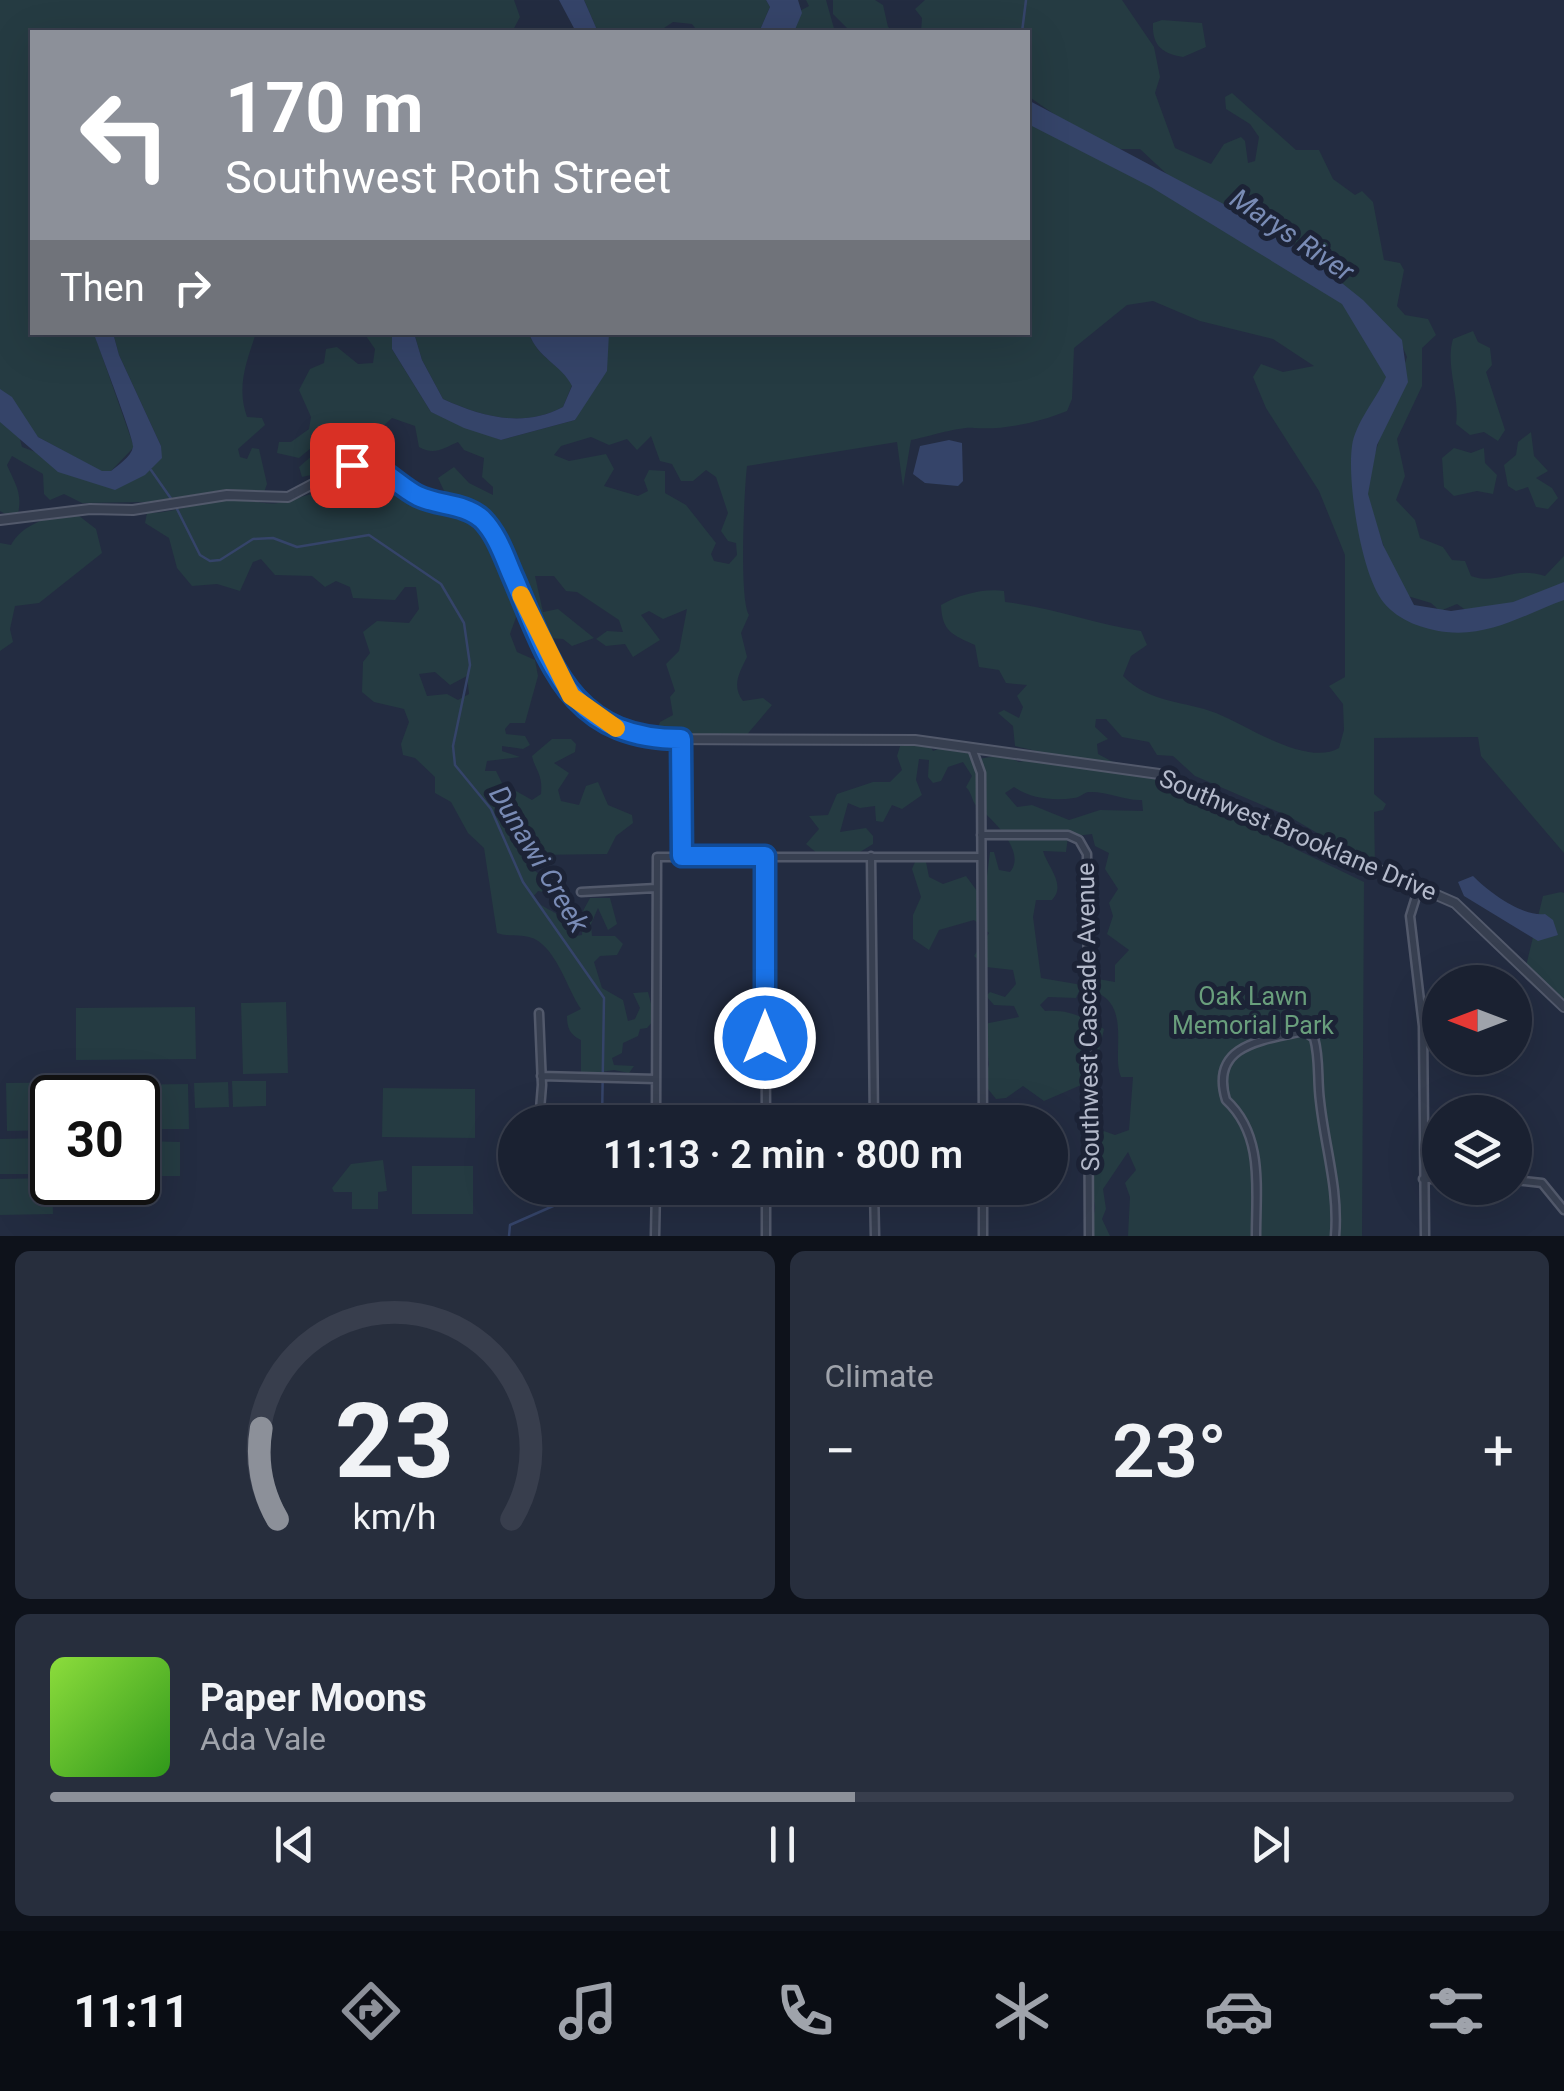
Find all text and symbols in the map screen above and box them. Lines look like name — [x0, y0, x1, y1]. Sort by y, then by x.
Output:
text: 170 m — [225, 67, 424, 149]
icon: left — [60, 70, 190, 200]
text: Southwest Roth Street — [225, 151, 671, 204]
water label: Marys River — [1224, 182, 1361, 289]
icon: right — [165, 260, 220, 315]
text: Then — [60, 266, 145, 310]
pin — [310, 423, 395, 508]
icon: arrive — [325, 438, 380, 493]
street label: Southwest Brooklane Drive — [1155, 763, 1441, 907]
water label: Dunawi Creek — [482, 780, 596, 940]
street label: Southwest Cascade Avenue — [1071, 862, 1105, 1172]
north arrow — [1422, 965, 1532, 1075]
map controls — [1422, 965, 1532, 1205]
park label: Oak Lawn Memorial Park — [1172, 982, 1334, 1040]
position arrow — [713, 986, 817, 1090]
speed limit sign: 30 — [30, 1075, 160, 1205]
button: layers — [1422, 1095, 1532, 1205]
text: 11:13 · 2 min · 800 m — [603, 1133, 963, 1177]
text: Climate — [825, 1357, 934, 1395]
text: 23 — [335, 1381, 454, 1502]
text: 23° — [1112, 1407, 1227, 1495]
text: − — [825, 1419, 856, 1483]
text: + — [1483, 1419, 1514, 1483]
text: km/h — [353, 1496, 437, 1538]
text: Paper Moons — [200, 1676, 427, 1720]
text: Ada Vale — [200, 1720, 326, 1758]
icon: previous — [267, 1817, 322, 1872]
icon: pause — [755, 1817, 810, 1872]
icon: next — [1243, 1817, 1298, 1872]
icon: directions — [336, 1976, 406, 2046]
icon: music — [553, 1976, 623, 2046]
icon: phone — [770, 1976, 840, 2046]
icon: climate — [987, 1976, 1057, 2046]
icon: car — [1204, 1976, 1274, 2046]
icon: filters — [1421, 1976, 1491, 2046]
text: 11:11 — [73, 1985, 189, 2038]

